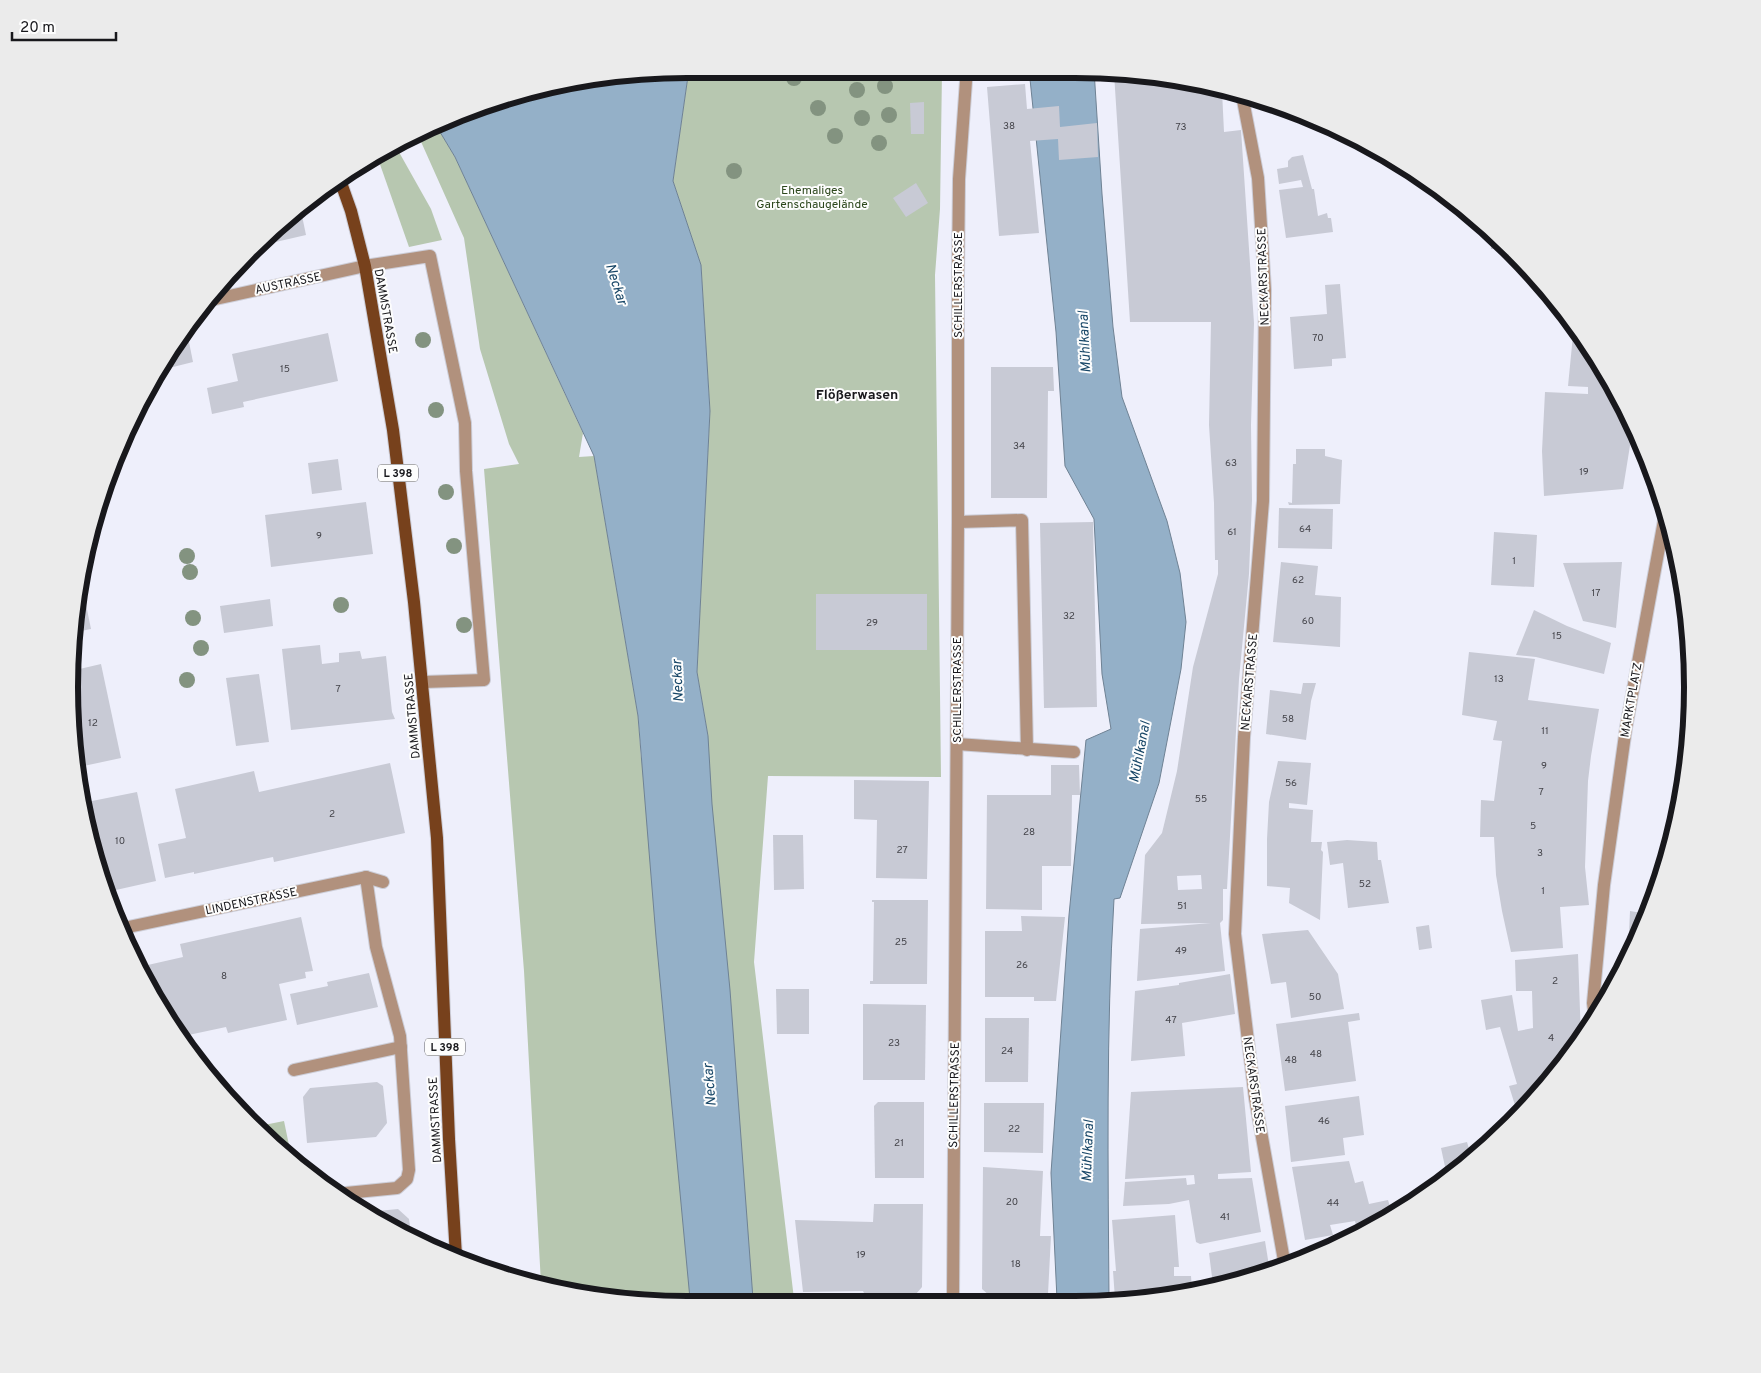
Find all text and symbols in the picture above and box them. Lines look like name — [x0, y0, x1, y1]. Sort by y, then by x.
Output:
scale bar — [12, 10, 116, 42]
text: 20 m — [20, 19, 55, 38]
house number: 38 — [1003, 120, 1015, 133]
house number: 73 — [1175, 121, 1187, 134]
park label: Ehemaliges Gartenschaugelände — [756, 183, 868, 213]
street label: NECKARSTRASSE — [1254, 228, 1274, 326]
street label: SCHILLERSTRASSE — [951, 232, 967, 338]
water label: Neckar — [601, 261, 631, 309]
street label: DAMMSTRASSE — [370, 268, 400, 355]
street label: AUSTRASSE — [254, 269, 323, 299]
water label: Mühlkanal — [1075, 309, 1096, 373]
house number: 70 — [1312, 332, 1324, 345]
house number: 15 — [280, 363, 290, 376]
district label: Flößerwasen — [816, 387, 898, 404]
house number: 34 — [1013, 440, 1025, 453]
house number: 63 — [1225, 457, 1237, 470]
road number: L 398 — [378, 464, 418, 482]
house number: 19 — [1579, 466, 1589, 479]
house number: 64 — [1299, 523, 1311, 536]
house number: 61 — [1227, 526, 1237, 539]
house number: 9 — [316, 530, 322, 543]
house number: 1 — [1512, 555, 1516, 568]
house number: 62 — [1292, 574, 1304, 587]
house number: 17 — [1592, 587, 1600, 600]
house number: 32 — [1063, 610, 1075, 623]
house number: 60 — [1302, 615, 1314, 628]
house number: 29 — [866, 617, 878, 630]
house number: 15 — [1552, 630, 1562, 643]
street label: NECKARSTRASSE — [1238, 633, 1262, 731]
street label: SCHILLERSTRASSE — [950, 637, 966, 743]
water label: Neckar — [669, 657, 688, 703]
street label: MARKTPLATZ — [1618, 661, 1646, 739]
street label: DAMMSTRASSE — [401, 672, 425, 759]
house number: 13 — [1494, 673, 1504, 686]
house number: 7 — [335, 683, 341, 696]
house number: 58 — [1282, 713, 1294, 726]
house number: 12 — [88, 717, 98, 730]
water label: Mühlkanal — [1126, 719, 1155, 784]
house number: 11 — [1541, 725, 1549, 738]
house number: 9 — [1541, 760, 1547, 773]
house number: 56 — [1285, 777, 1297, 790]
house number: 7 — [1538, 786, 1544, 799]
house number: 55 — [1195, 793, 1207, 806]
house number: 2 — [329, 808, 335, 821]
house number: 5 — [1530, 820, 1536, 833]
house number: 28 — [1023, 826, 1035, 839]
house number: 10 — [115, 835, 125, 848]
house number: 27 — [896, 844, 908, 857]
house number: 3 — [1537, 847, 1543, 860]
house number: 52 — [1359, 878, 1371, 891]
street label: LINDENSTRASSE — [204, 884, 299, 920]
house number: 1 — [1541, 885, 1545, 898]
house number: 51 — [1177, 900, 1187, 913]
house number: 25 — [895, 936, 907, 949]
house number: 49 — [1175, 945, 1187, 958]
house number: 26 — [1016, 959, 1028, 972]
house number: 8 — [221, 970, 227, 983]
house number: 2 — [1552, 975, 1558, 988]
house number: 50 — [1309, 991, 1321, 1004]
house number: 47 — [1165, 1014, 1177, 1027]
house number: 4 — [1548, 1032, 1554, 1045]
street label: NECKARSTRASSE — [1238, 1036, 1268, 1135]
house number: 23 — [888, 1037, 900, 1050]
road number: L 398 — [425, 1038, 465, 1056]
street label: SCHILLERSTRASSE — [946, 1042, 964, 1148]
house number: 24 — [1001, 1045, 1013, 1058]
house number: 48 — [1310, 1048, 1322, 1061]
house number: 48 — [1285, 1054, 1297, 1067]
water label: Neckar — [700, 1061, 721, 1107]
street label: DAMMSTRASSE — [426, 1077, 446, 1163]
house number: 46 — [1318, 1115, 1330, 1128]
water label: Mühlkanal — [1079, 1118, 1098, 1182]
house number: 22 — [1008, 1123, 1020, 1136]
house number: 21 — [894, 1137, 904, 1150]
house number: 20 — [1006, 1196, 1018, 1209]
house number: 44 — [1327, 1197, 1339, 1210]
house number: 41 — [1220, 1211, 1230, 1224]
house number: 19 — [856, 1249, 866, 1262]
house number: 18 — [1011, 1258, 1021, 1271]

